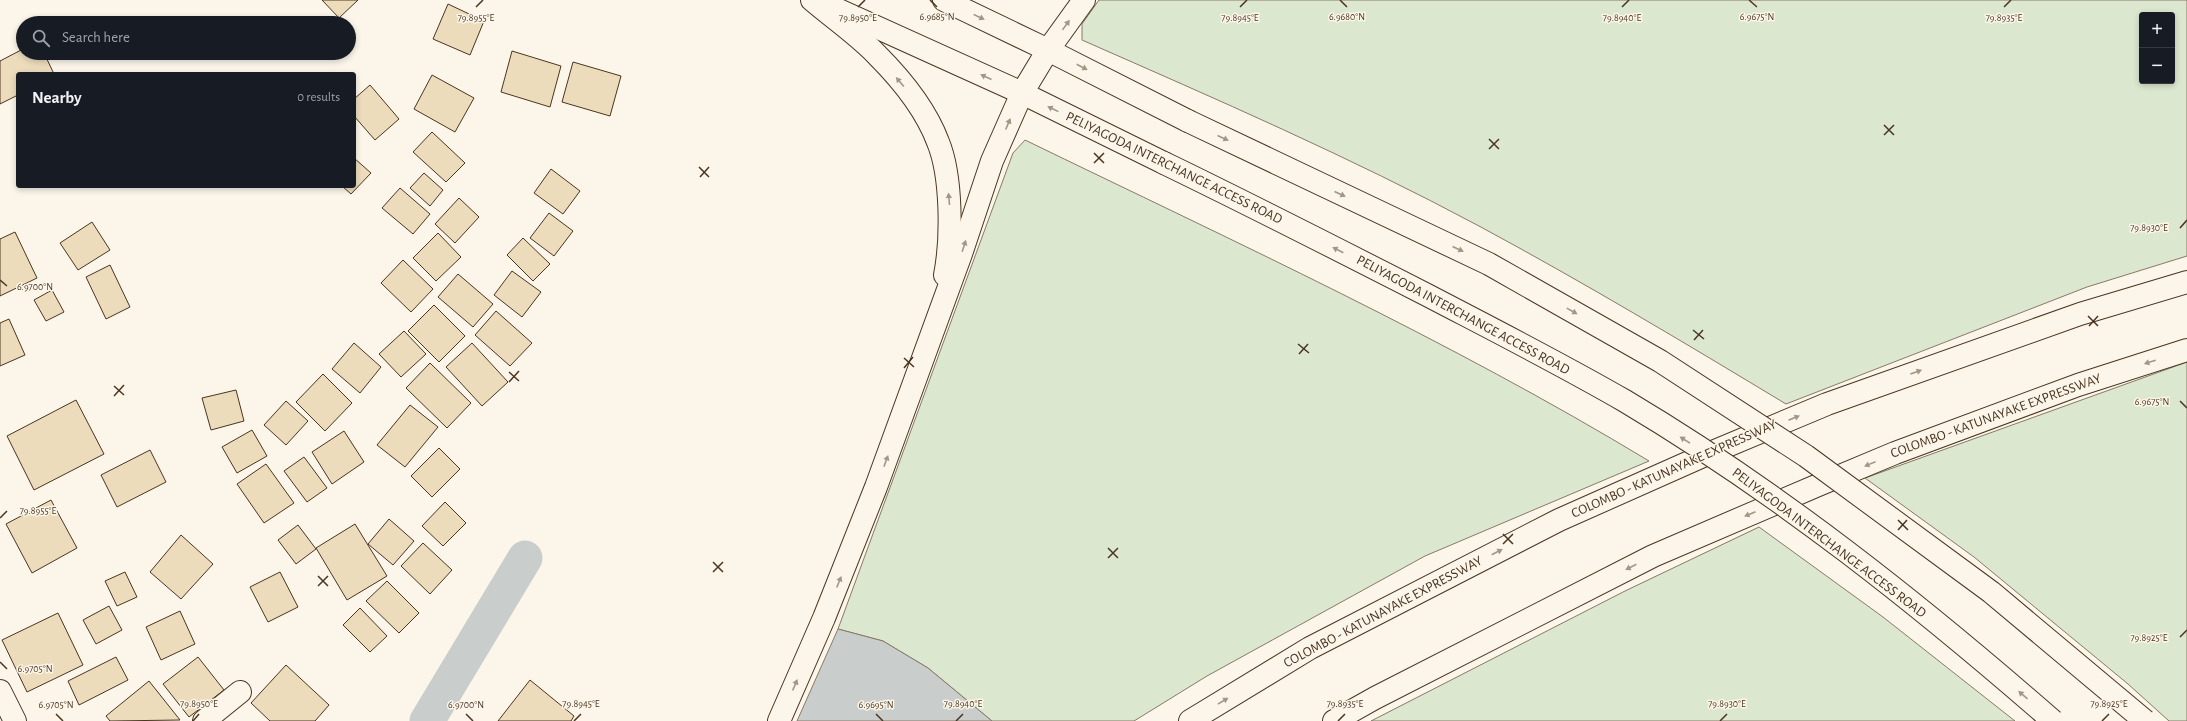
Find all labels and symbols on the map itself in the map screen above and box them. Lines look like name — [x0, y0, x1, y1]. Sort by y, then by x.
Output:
text: 6.9685°N — [919, 12, 955, 22]
text: 6.9680°N — [1329, 12, 1365, 22]
text: 6.9675°N — [1740, 12, 1774, 22]
text: 79.8955°E — [458, 13, 495, 23]
text: 79.8950°E — [839, 13, 877, 23]
text: 79.8945°E — [1221, 13, 1259, 23]
text: 79.8940°E — [1603, 13, 1641, 23]
text: 79.8935°E — [1986, 13, 2023, 23]
one-way arrow — [973, 14, 984, 20]
one-way arrow — [1062, 19, 1070, 30]
one-way arrow — [1077, 64, 1088, 71]
one-way arrow — [980, 74, 992, 80]
one-way arrow — [896, 76, 905, 87]
one-way arrow — [1048, 106, 1059, 112]
street label: PELIYAGODA INTERCHANGE ACCESS ROAD — [1064, 109, 1284, 227]
one-way arrow — [1005, 119, 1011, 130]
one-way arrow — [1217, 135, 1229, 141]
one-way arrow — [1335, 191, 1346, 197]
one-way arrow — [945, 193, 952, 205]
text: 79.8930°E — [2130, 223, 2168, 233]
one-way arrow — [961, 240, 967, 252]
one-way arrow — [1452, 246, 1464, 252]
one-way arrow — [1332, 247, 1344, 253]
street label: PELIYAGODA INTERCHANGE ACCESS ROAD — [1354, 253, 1572, 377]
text: 6.9700°N — [17, 282, 53, 292]
one-way arrow — [1566, 308, 1578, 315]
one-way arrow — [2144, 359, 2156, 365]
one-way arrow — [1910, 369, 1922, 375]
street label: COLOMBO - KATUNAYAKE EXPRESSWAY — [1889, 371, 2104, 461]
text: 6.9675°N — [2135, 397, 2169, 407]
one-way arrow — [1788, 414, 1800, 420]
street label: COLOMBO - KATUNAYAKE EXPRESSWAY — [1569, 417, 1779, 521]
one-way arrow — [1680, 436, 1691, 444]
one-way arrow — [883, 454, 889, 466]
one-way arrow — [1863, 461, 1875, 467]
street label: PELIYAGODA INTERCHANGE ACCESS ROAD — [1729, 465, 1929, 621]
text: 79.8955°E — [20, 506, 57, 516]
one-way arrow — [1744, 511, 1756, 517]
one-way arrow — [1491, 549, 1503, 555]
street label: COLOMBO - KATUNAYAKE EXPRESSWAY — [1281, 553, 1485, 671]
one-way arrow — [1626, 564, 1637, 570]
one-way arrow — [836, 575, 842, 587]
text: 79.8925°E — [2130, 633, 2168, 643]
text: 6.9705°N — [17, 664, 53, 674]
one-way arrow — [792, 680, 798, 691]
one-way arrow — [2018, 691, 2029, 700]
one-way arrow — [1218, 697, 1228, 705]
text: 79.8950°E — [180, 699, 218, 709]
text: 79.8945°E — [562, 699, 600, 709]
text: 79.8940°E — [944, 699, 982, 709]
text: 79.8935°E — [1327, 699, 1364, 709]
text: 79.8930°E — [1708, 699, 1746, 709]
text: 79.8925°E — [2090, 699, 2128, 709]
text: 6.9705°N — [38, 700, 74, 710]
text: 6.9700°N — [448, 700, 484, 710]
text: 6.9695°N — [858, 700, 894, 710]

